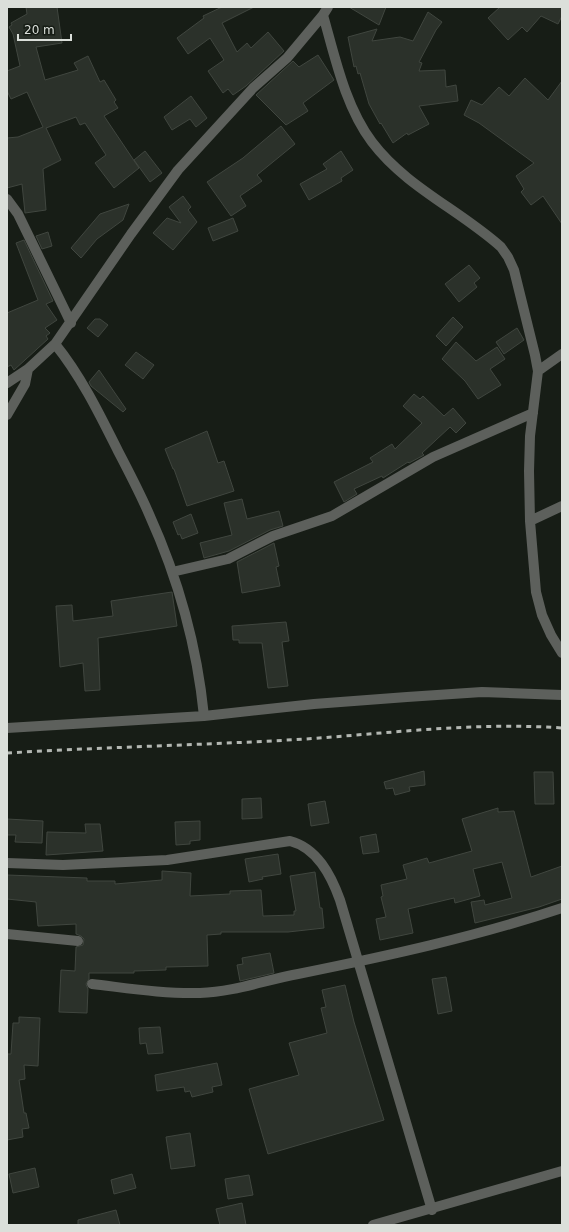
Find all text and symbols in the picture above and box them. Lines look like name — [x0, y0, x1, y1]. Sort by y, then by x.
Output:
scale bar — [18, 16, 71, 42]
text: 20 m — [24, 23, 55, 37]

